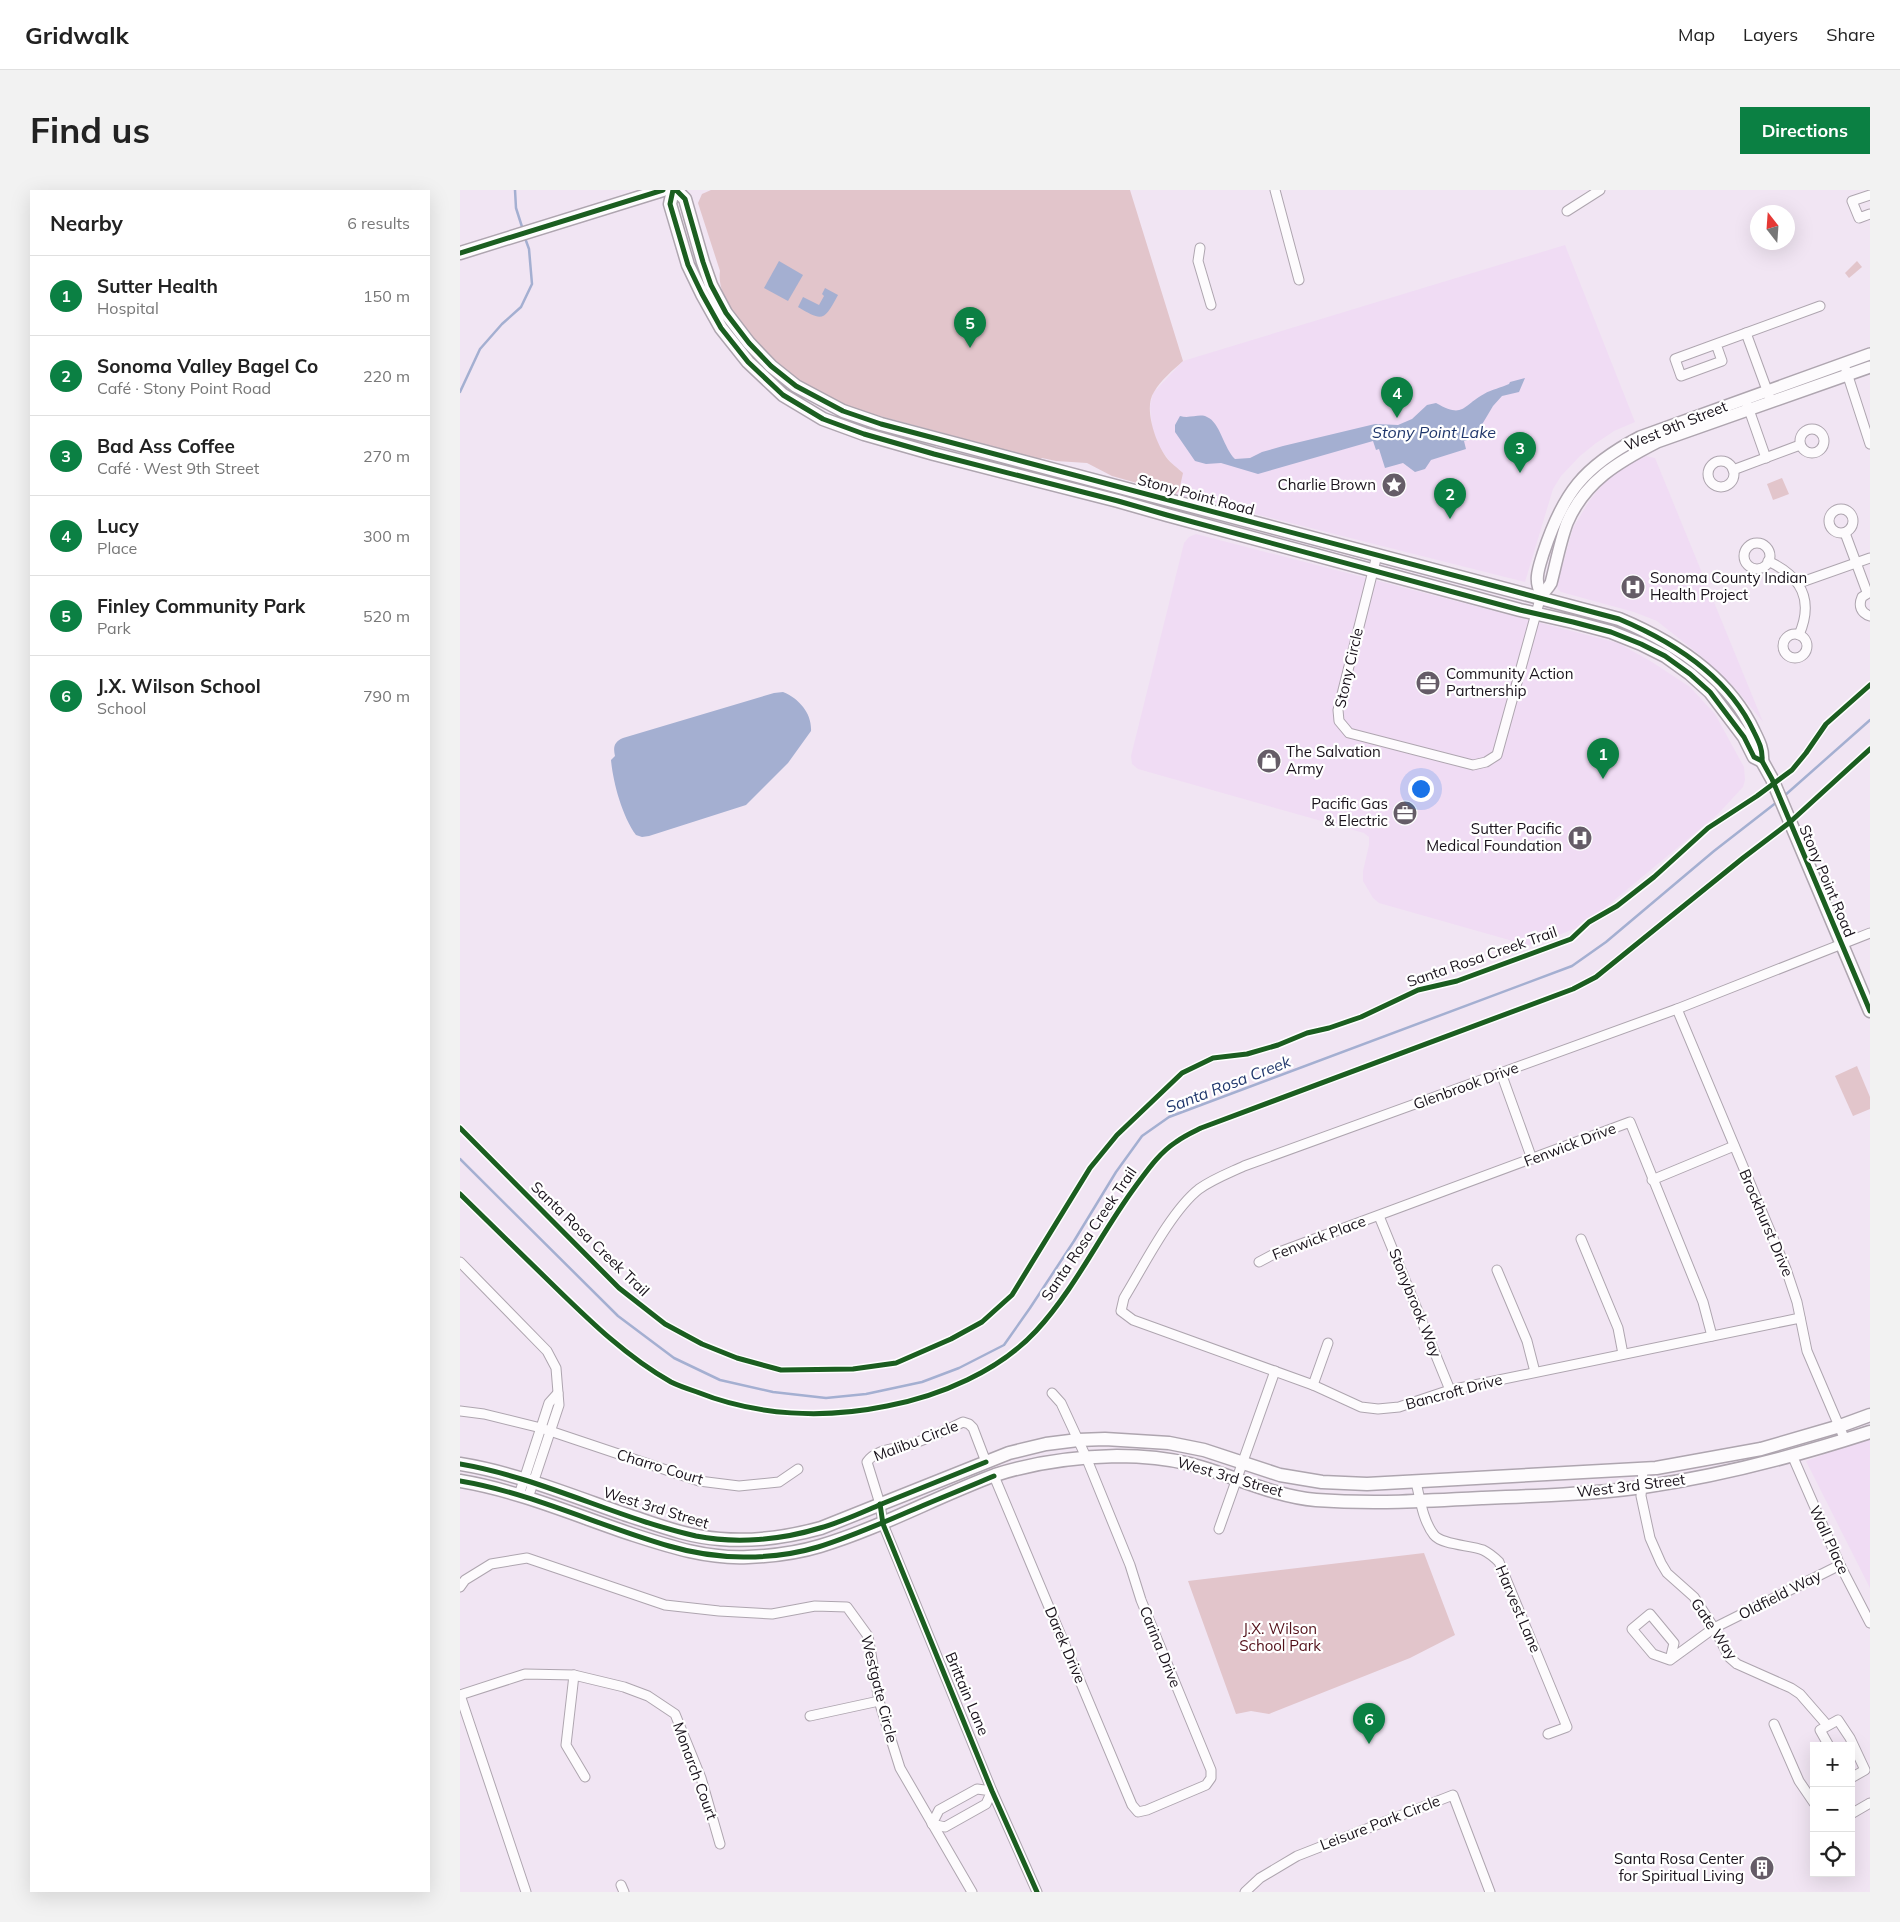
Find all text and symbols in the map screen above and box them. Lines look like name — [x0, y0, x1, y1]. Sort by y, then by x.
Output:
text: Gridwalk — [25, 20, 129, 50]
text: Map — [1678, 23, 1715, 46]
text: Layers — [1743, 23, 1798, 46]
text: Share — [1826, 23, 1875, 46]
button: Directions — [1740, 107, 1870, 154]
text: Find us — [30, 108, 150, 152]
north arrow — [1750, 205, 1795, 250]
text: Nearby — [50, 210, 123, 236]
text: 6 results — [347, 213, 410, 233]
text: Sutter Health — [97, 274, 218, 298]
text: 1 — [61, 286, 71, 306]
text: 150 m — [363, 286, 410, 306]
text: Hospital — [97, 298, 159, 318]
pin: 5 — [954, 307, 986, 348]
text: Sonoma Valley Bagel Co — [97, 354, 318, 378]
text: 2 — [61, 366, 71, 386]
text: 220 m — [363, 366, 410, 386]
pin: 4 — [1381, 377, 1413, 418]
text: Café · Stony Point Road — [97, 378, 271, 398]
street label: West 9th Street — [1622, 396, 1730, 455]
water label: Stony Point Lake — [1372, 422, 1496, 442]
pin: 3 — [1504, 432, 1536, 473]
text: Bad Ass Coffee — [97, 434, 235, 458]
text: 3 — [61, 446, 71, 466]
text: 270 m — [363, 446, 410, 466]
text: Café · West 9th Street — [97, 458, 259, 478]
street label: Stony Point Road — [1136, 470, 1257, 519]
place icon: Charlie Brown — [1381, 472, 1407, 498]
place label: Charlie Brown — [1277, 475, 1376, 494]
pin: 2 — [1434, 478, 1466, 519]
text: Lucy — [97, 514, 139, 538]
text: 4 — [61, 526, 71, 546]
text: 300 m — [363, 526, 410, 546]
text: Place — [97, 538, 137, 558]
place label: Sonoma County Indian Health Project — [1650, 568, 1807, 604]
hospital icon: Sonoma County Indian Health Project — [1620, 574, 1646, 600]
text: Finley Community Park — [97, 594, 305, 618]
text: 5 — [61, 606, 71, 626]
text: 520 m — [363, 606, 410, 626]
text: Park — [97, 618, 131, 638]
street label: Stony Circle — [1330, 626, 1367, 710]
place label: Community Action Partnership — [1446, 664, 1573, 700]
office icon: Community Action Partnership — [1415, 670, 1441, 696]
text: J.X. Wilson School — [97, 674, 261, 698]
text: 6 — [61, 686, 71, 706]
text: 790 m — [363, 686, 410, 706]
text: School — [97, 698, 146, 718]
pin: 1 — [1587, 738, 1619, 779]
place label: The Salvation Army — [1286, 742, 1381, 778]
shop icon: The Salvation Army — [1256, 748, 1282, 774]
your location — [1408, 776, 1434, 802]
place label: Pacific Gas & Electric — [1311, 794, 1388, 830]
office icon: Pacific Gas & Electric — [1392, 800, 1418, 826]
place label: Sutter Pacific Medical Foundation — [1426, 819, 1562, 855]
street label: Stony Point Road — [1795, 822, 1860, 940]
hospital icon: Sutter Pacific Medical Foundation — [1567, 825, 1593, 851]
street label: Santa Rosa Creek Trail — [1404, 922, 1559, 991]
water label: Santa Rosa Creek — [1163, 1051, 1294, 1117]
street label: Glenbrook Drive — [1411, 1058, 1521, 1113]
street label: Fenwick Drive — [1521, 1118, 1618, 1171]
street label: Santa Rosa Creek Trail — [1037, 1163, 1140, 1304]
street label: Brockhurst Drive — [1735, 1166, 1798, 1279]
street label: Santa Rosa Creek Trail — [527, 1177, 654, 1300]
street label: Fenwick Place — [1269, 1211, 1368, 1264]
street label: Stonybrook Way — [1385, 1246, 1446, 1360]
street label: Bancroft Drive — [1403, 1369, 1504, 1414]
street label: Malibu Circle — [871, 1416, 961, 1465]
street label: Charro Court — [615, 1444, 706, 1489]
street label: West 3rd Street — [1175, 1452, 1285, 1501]
street label: West 3rd Street — [1576, 1469, 1686, 1502]
street label: West 3rd Street — [601, 1482, 711, 1533]
street label: Wall Place — [1805, 1502, 1854, 1577]
street label: Harvest Lane — [1492, 1562, 1545, 1655]
street label: Oldfield Way — [1735, 1566, 1824, 1623]
street label: Gate Way — [1687, 1594, 1742, 1663]
street label: Carina Drive — [1136, 1603, 1185, 1690]
street label: Darek Drive — [1041, 1604, 1090, 1686]
park label: J.X. Wilson School Park — [1239, 1619, 1321, 1655]
street label: Westgate Circle — [857, 1633, 902, 1745]
street label: Brittain Lane — [941, 1649, 994, 1738]
pin: 6 — [1353, 1703, 1385, 1744]
street label: Monarch Court — [669, 1719, 722, 1822]
map controls — [1810, 1742, 1855, 1877]
button: + — [1810, 1742, 1855, 1787]
button: − — [1810, 1787, 1855, 1832]
street label: Leisure Park Circle — [1317, 1791, 1443, 1854]
button: locate — [1810, 1832, 1855, 1877]
place label: Santa Rosa Center for Spiritual Living — [1614, 1849, 1745, 1885]
building icon: Santa Rosa Center for Spiritual Living — [1749, 1855, 1775, 1881]

